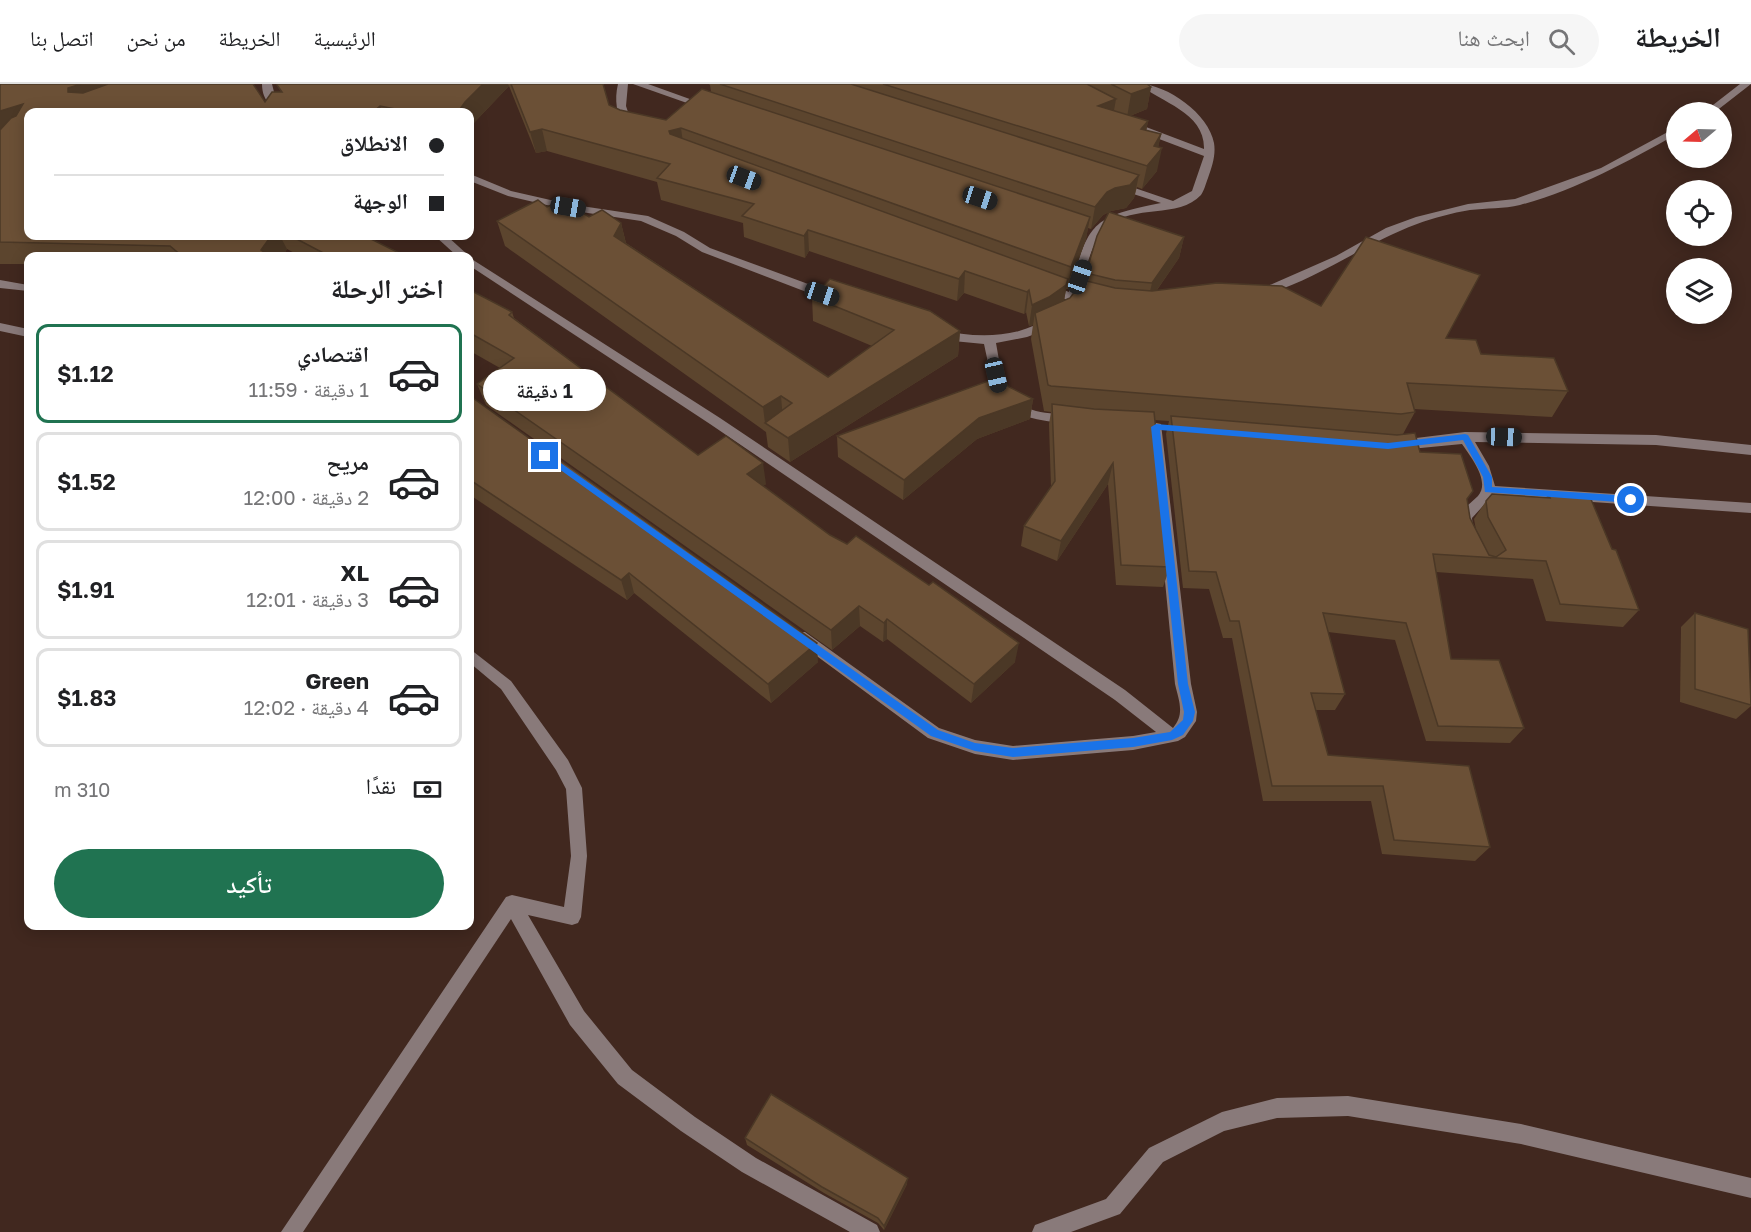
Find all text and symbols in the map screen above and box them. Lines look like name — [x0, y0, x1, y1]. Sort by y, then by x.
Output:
search box — [1179, 14, 1599, 68]
text: الخريطة — [1635, 20, 1721, 53]
text: ابحث هنا — [1458, 24, 1530, 51]
text: اتصل بنا — [30, 25, 93, 51]
text: من نحن — [126, 25, 186, 51]
text: الخريطة — [219, 25, 280, 51]
text: الرئيسية — [313, 25, 376, 51]
icon: search — [1545, 25, 1578, 58]
north arrow — [1666, 102, 1732, 168]
map controls — [1666, 102, 1732, 324]
text: الانطلاق — [340, 129, 408, 156]
car — [724, 163, 764, 193]
button: locate — [1666, 180, 1732, 246]
car — [960, 184, 1000, 212]
text: الوجهة — [353, 187, 408, 214]
car — [549, 195, 587, 219]
car — [1066, 257, 1094, 297]
button: layers — [1666, 258, 1732, 324]
text: اختر الرحلة — [331, 272, 444, 304]
car — [802, 280, 842, 308]
text: اقتصادي — [297, 340, 369, 367]
icon: car — [387, 347, 441, 401]
car — [983, 355, 1009, 395]
text: $1.12 — [57, 360, 114, 387]
callout: 1 دقيقة — [484, 369, 606, 411]
text: 1 دقيقة · 11:59 — [249, 377, 369, 401]
text: 1 دقيقة — [516, 378, 573, 402]
car — [1486, 427, 1522, 447]
route end — [531, 442, 558, 469]
text: مريح — [326, 448, 369, 475]
icon: car — [387, 455, 441, 509]
text: $1.52 — [57, 468, 116, 495]
text: 2 دقيقة · 12:00 — [244, 485, 369, 509]
route start — [1617, 486, 1644, 513]
text: XL — [341, 559, 369, 586]
icon: car — [387, 563, 441, 617]
text: $1.91 — [57, 576, 114, 603]
text: 3 دقيقة · 12:01 — [246, 587, 369, 611]
text: Green — [305, 667, 369, 694]
icon: car — [387, 671, 441, 725]
text: $1.83 — [57, 684, 117, 711]
text: 4 دقيقة · 12:02 — [244, 695, 369, 719]
text: نقدًا — [366, 772, 396, 799]
icon: cash — [411, 773, 444, 806]
text: 310 m — [54, 777, 111, 801]
button: تأكيد — [54, 849, 444, 918]

